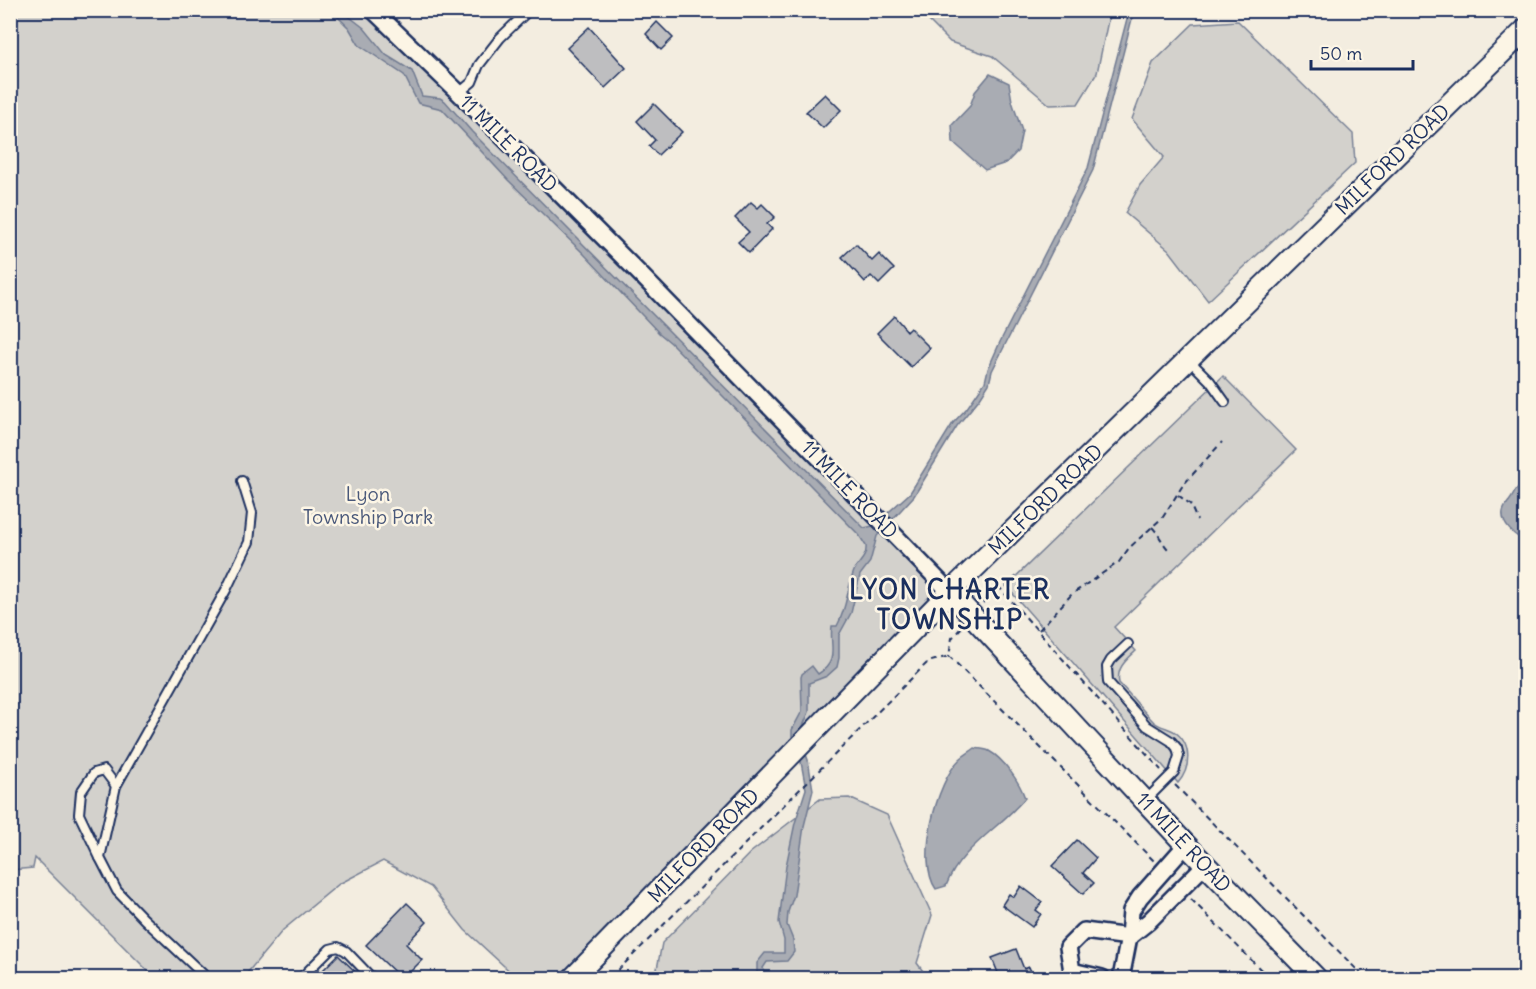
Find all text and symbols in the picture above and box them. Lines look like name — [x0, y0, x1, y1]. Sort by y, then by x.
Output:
scale bar — [1311, 33, 1413, 71]
text: 50 m — [1320, 42, 1362, 65]
street label: 11 MILE ROAD — [455, 89, 563, 197]
street label: MILFORD ROAD — [1330, 98, 1454, 220]
street label: 11 MILE ROAD — [797, 434, 903, 544]
street label: MILFORD ROAD — [983, 438, 1107, 560]
park label: Lyon Township Park — [303, 481, 433, 529]
district label: LYON CHARTER TOWNSHIP — [849, 573, 1051, 636]
street label: MILFORD ROAD — [642, 783, 764, 907]
street label: 11 MILE ROAD — [1131, 787, 1237, 897]

